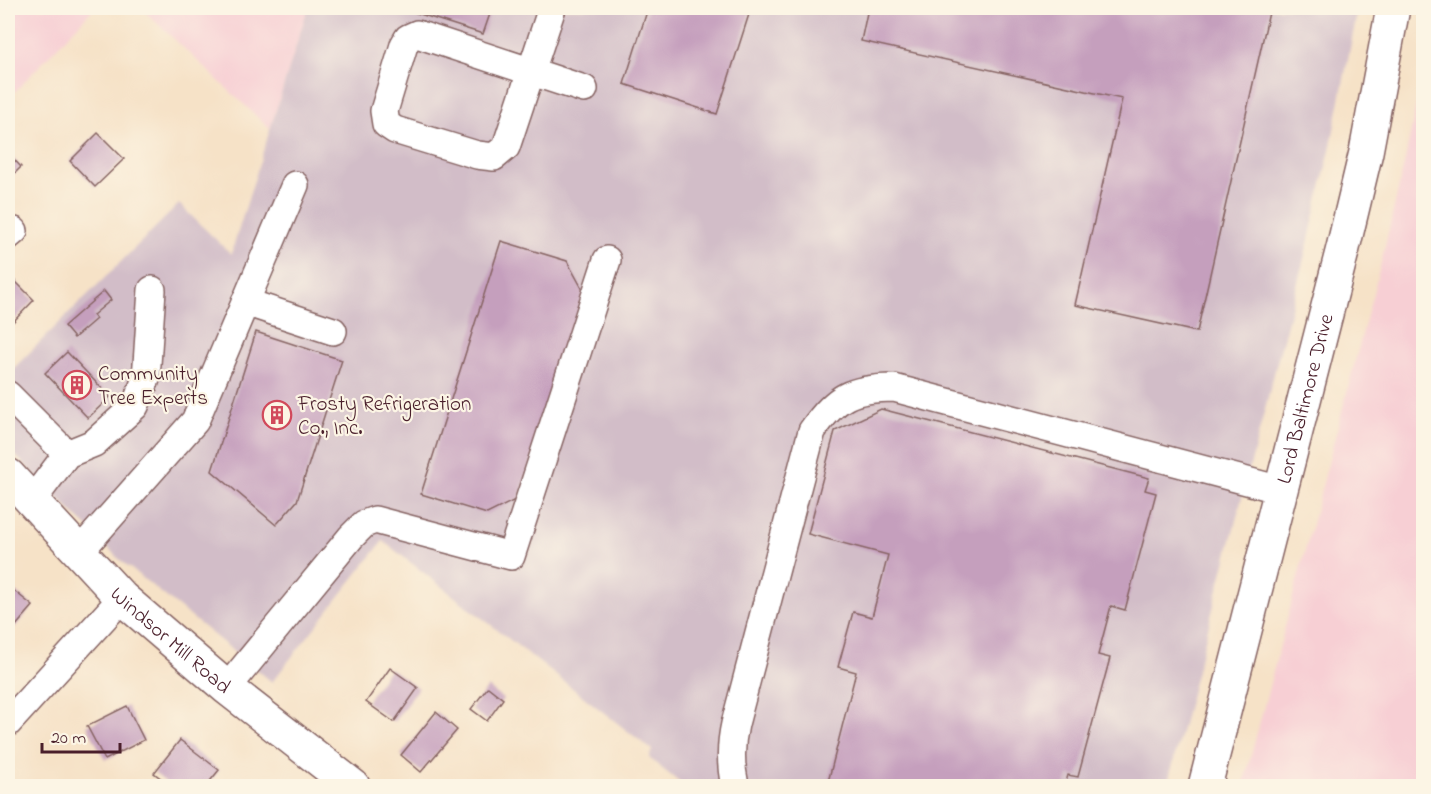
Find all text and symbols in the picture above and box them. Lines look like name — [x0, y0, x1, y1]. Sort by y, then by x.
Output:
street label: Lord Baltimore Drive — [1270, 310, 1343, 487]
place label: Community Tree Experts — [98, 360, 208, 414]
building icon: Community Tree Experts — [61, 369, 93, 401]
place label: Frosty Refrigeration Co., Inc. — [297, 390, 471, 444]
building icon: Frosty Refrigeration Co., Inc. — [261, 399, 293, 431]
street label: Windsor Mill Road — [102, 581, 237, 702]
scale bar — [42, 716, 120, 754]
text: 20 m — [51, 726, 86, 752]

